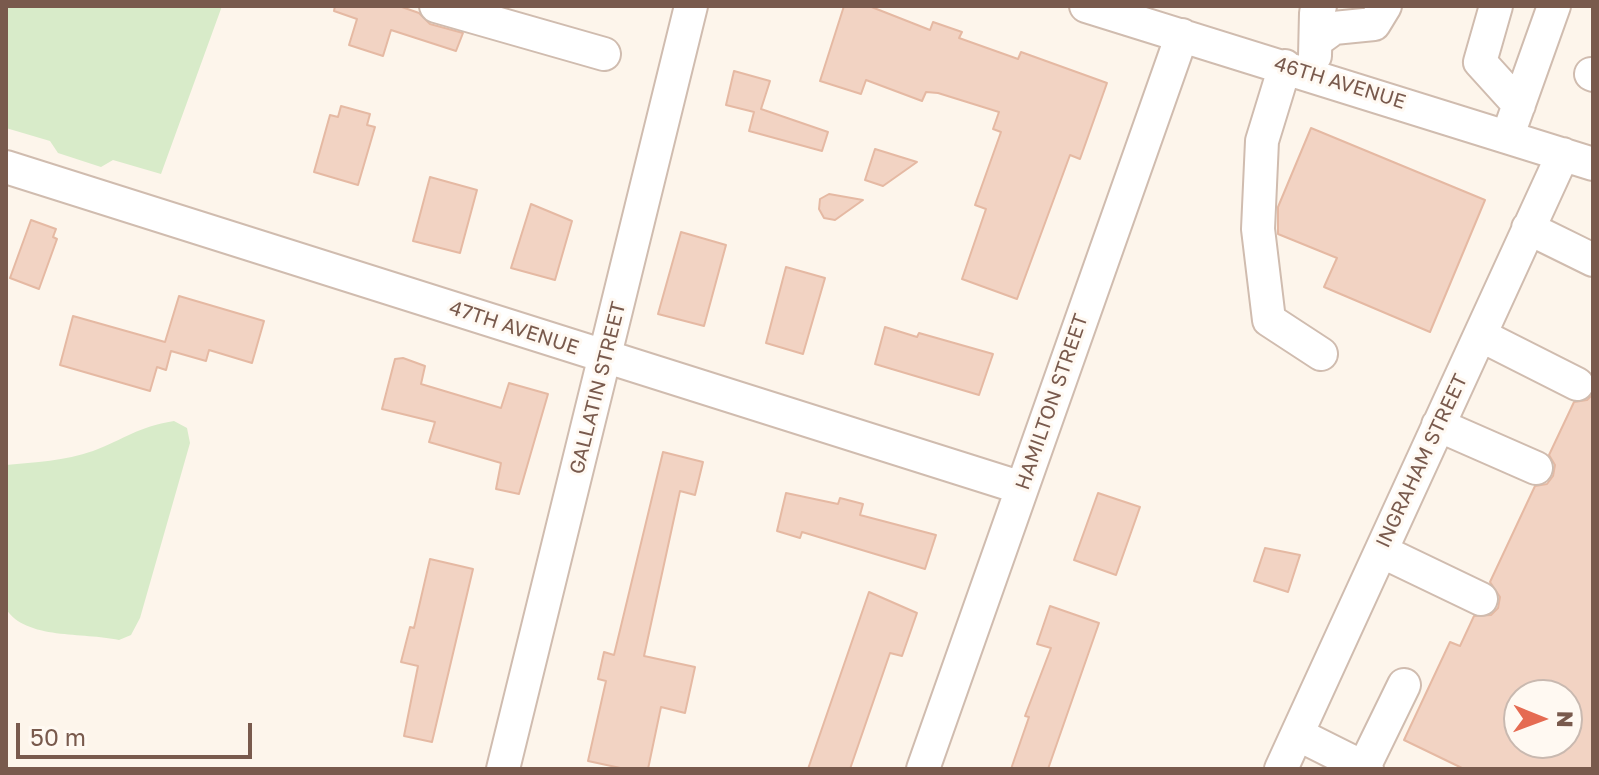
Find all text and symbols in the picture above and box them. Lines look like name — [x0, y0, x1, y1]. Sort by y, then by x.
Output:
street label: 46TH AVENUE — [1271, 52, 1409, 114]
street label: 47TH AVENUE — [446, 296, 582, 360]
street label: GALLATIN STREET — [565, 299, 631, 477]
street label: HAMILTON STREET — [1011, 311, 1093, 493]
street label: INGRAHAM STREET — [1371, 370, 1473, 552]
north arrow — [1503, 679, 1583, 759]
scale bar — [20, 707, 256, 757]
text: N — [1552, 711, 1579, 728]
text: 50 m — [30, 722, 86, 751]

